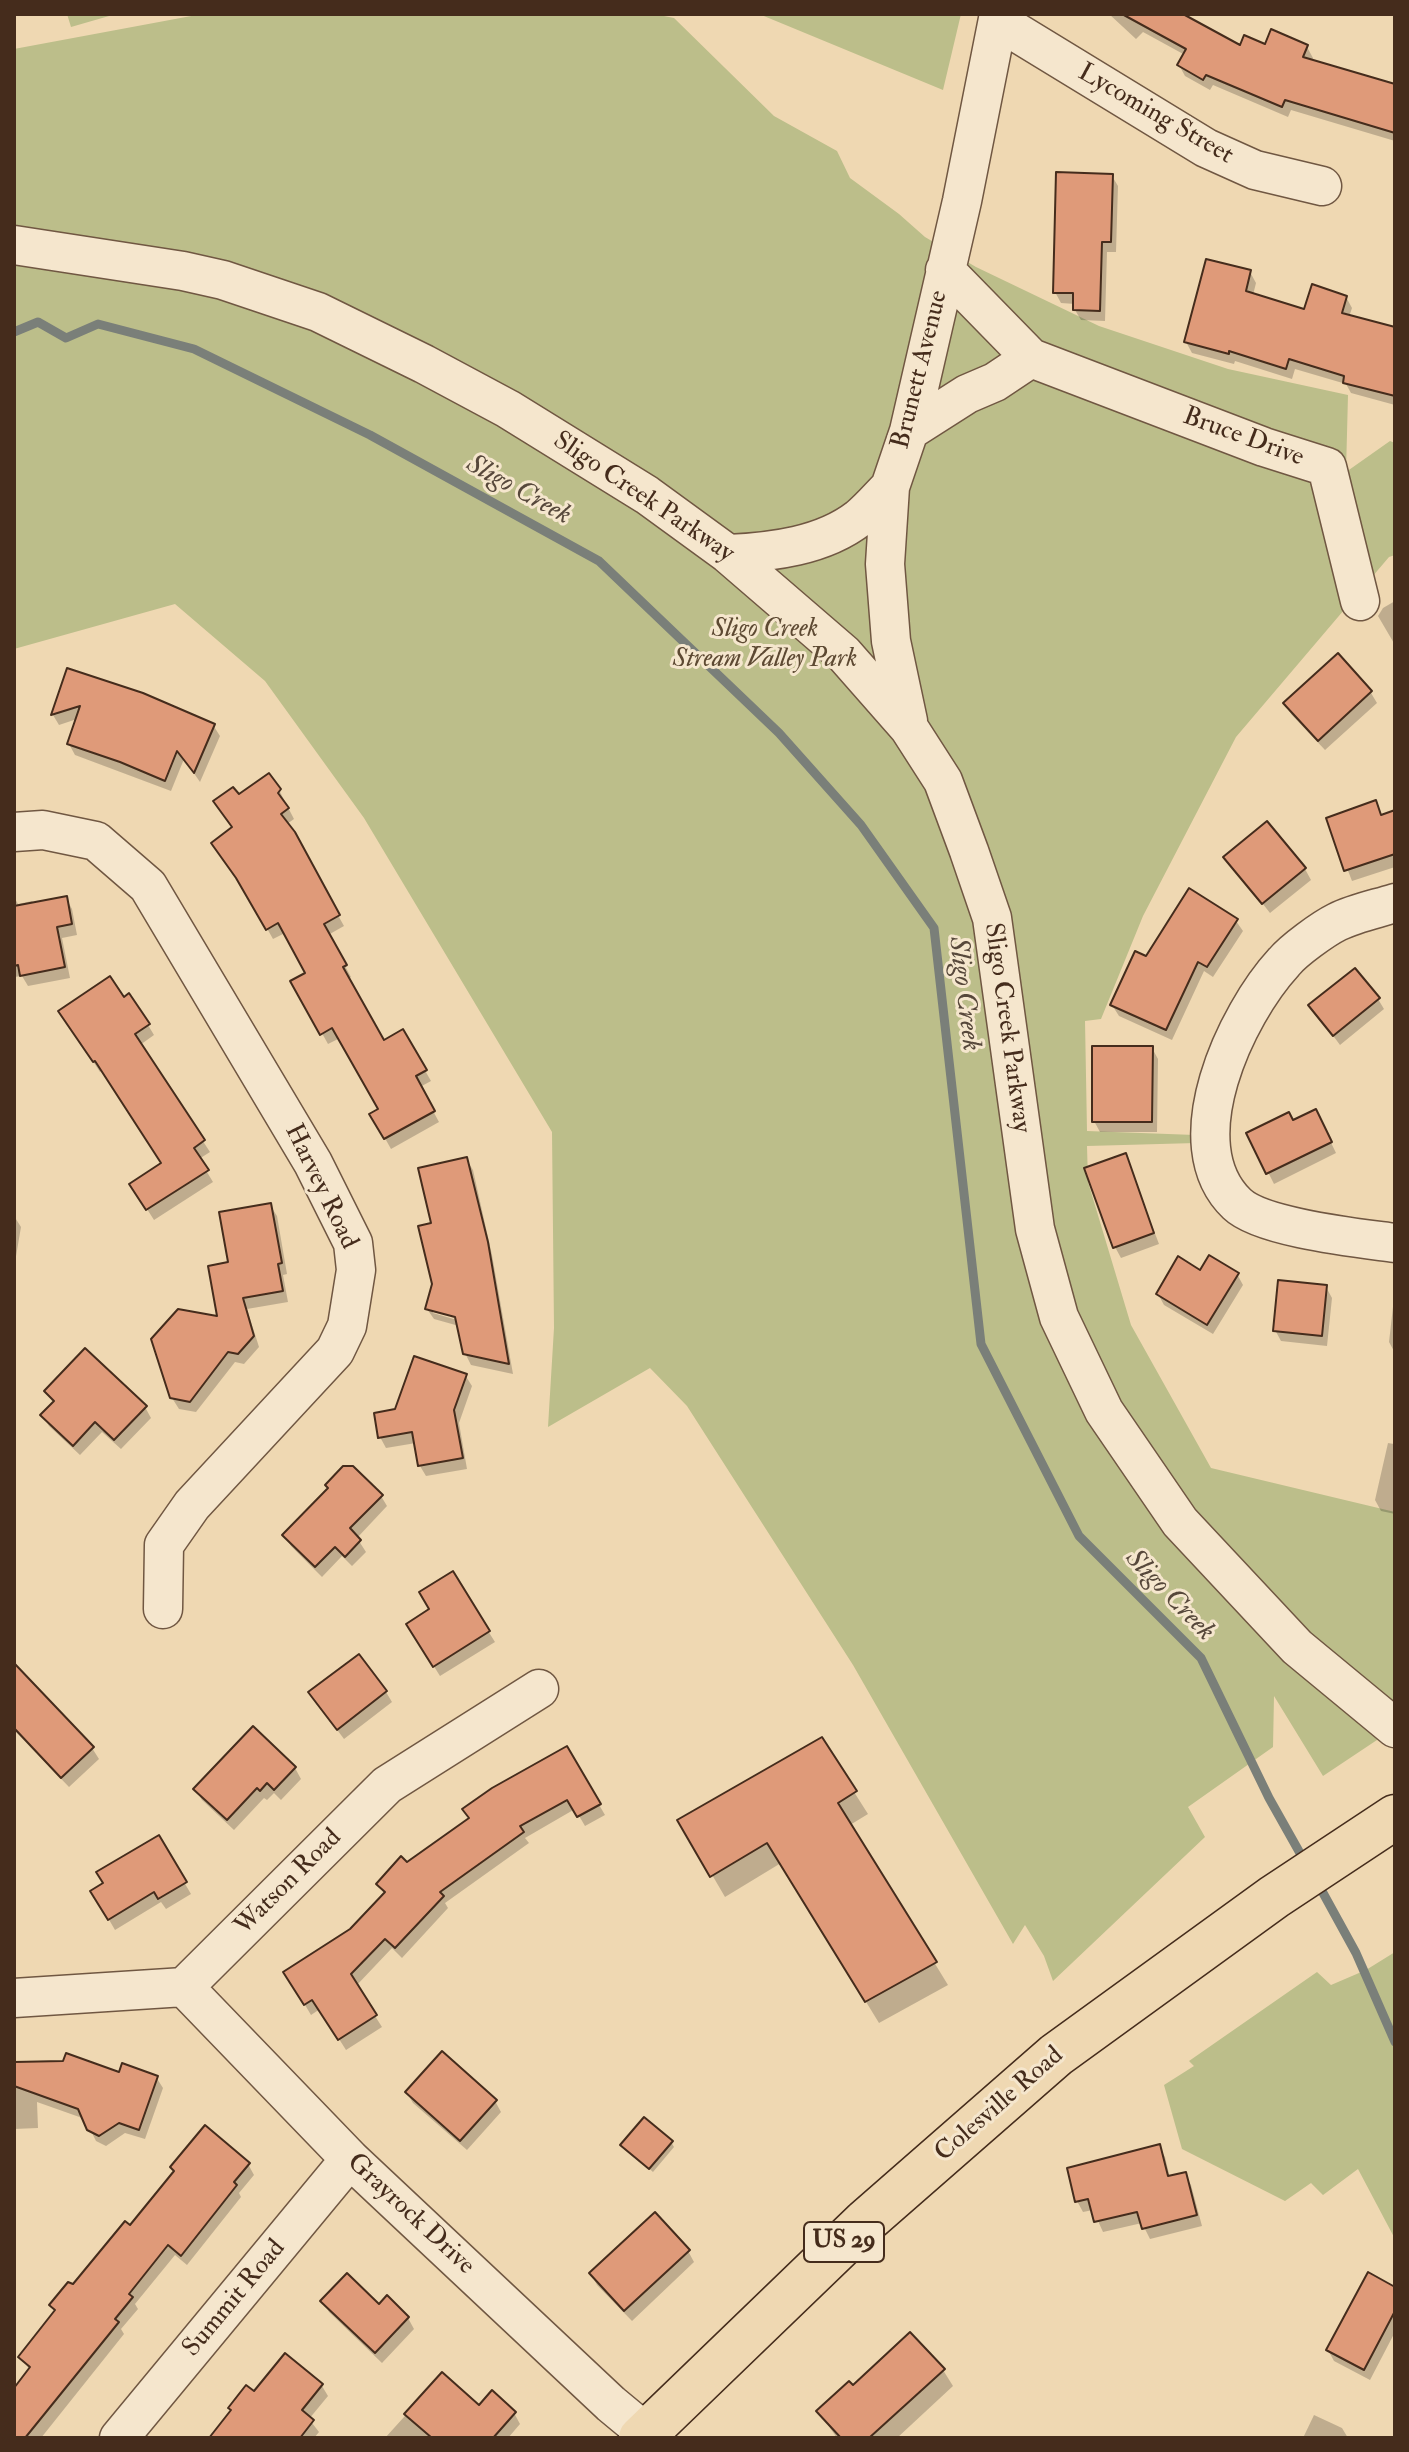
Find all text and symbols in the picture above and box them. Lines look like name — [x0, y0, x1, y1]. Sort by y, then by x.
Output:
street label: Lycoming Street — [1072, 58, 1238, 172]
street label: Brunett Avenue — [886, 288, 956, 452]
street label: Bruce Drive — [1178, 402, 1308, 474]
street label: Sligo Creek Parkway — [546, 426, 740, 570]
water label: Sligo Creek — [460, 448, 576, 534]
park label: Sligo Creek Stream Valley Park — [673, 614, 857, 676]
street label: Sligo Creek Parkway — [976, 921, 1036, 1135]
water label: Sligo Creek — [939, 935, 987, 1053]
street label: Harvey Road — [276, 1119, 364, 1255]
water label: Sligo Creek — [1117, 1543, 1221, 1649]
street label: Watson Road — [229, 1823, 349, 1943]
street label: Colesville Road — [929, 2041, 1071, 2169]
street label: Grayrock Drive — [340, 2148, 480, 2282]
road number: US 29 — [804, 2222, 884, 2262]
street label: Summit Road — [177, 2234, 293, 2364]

